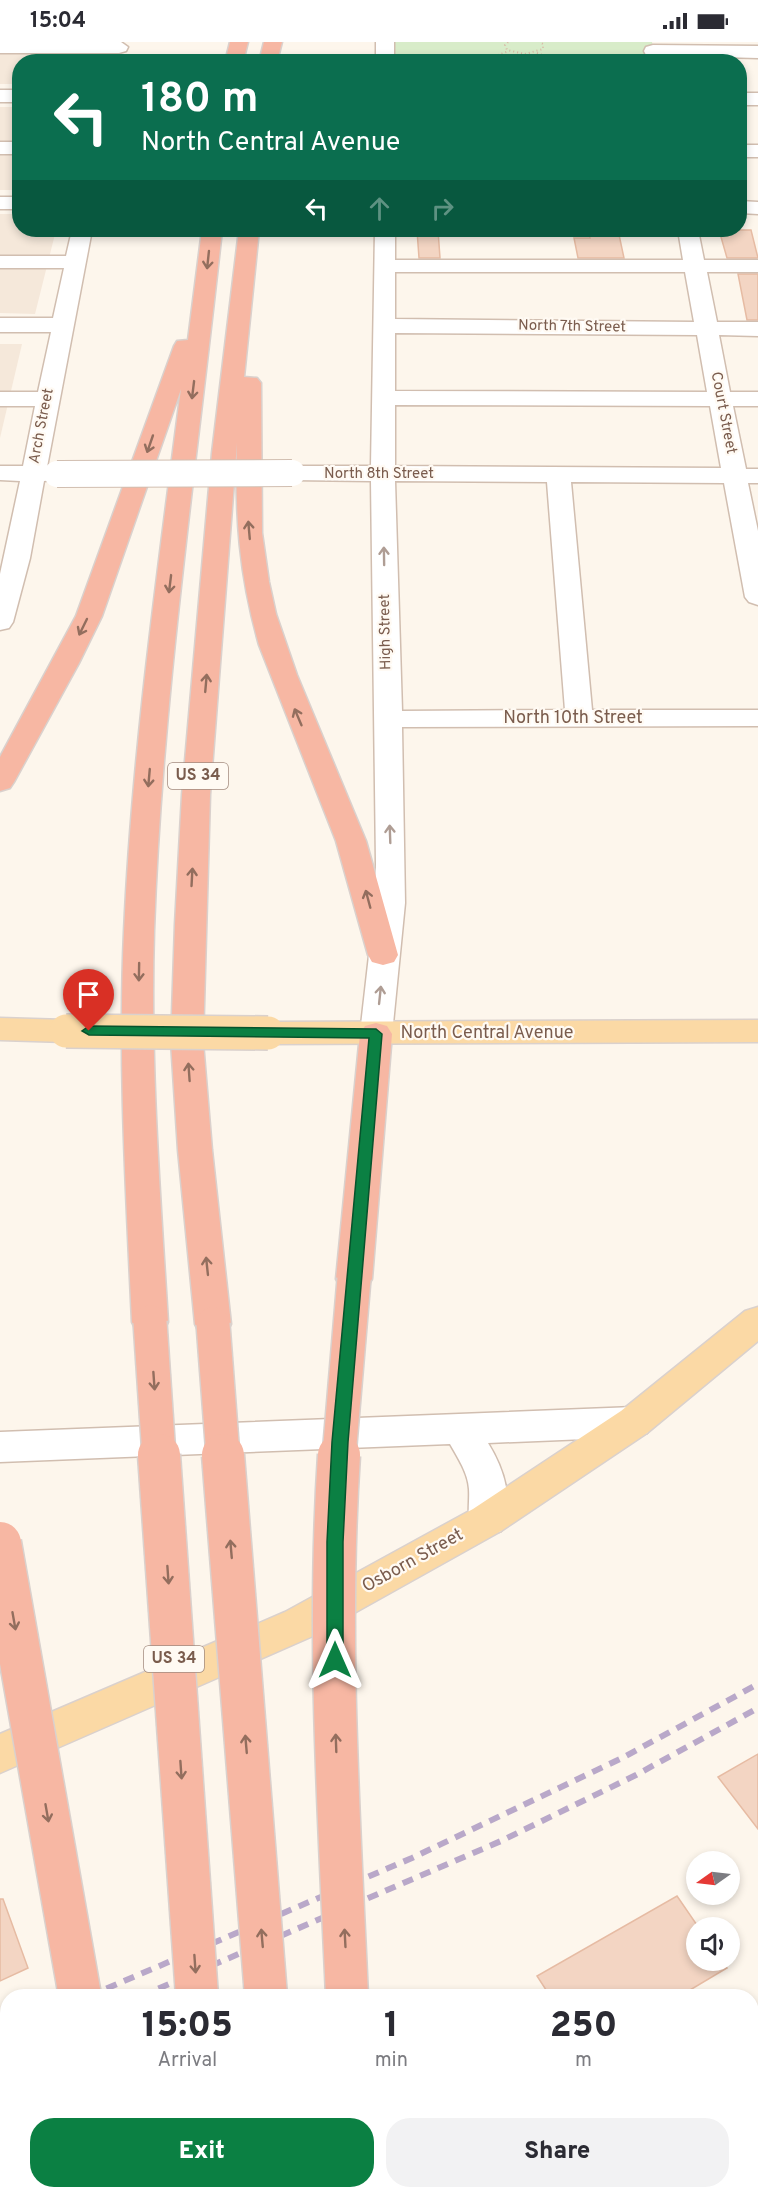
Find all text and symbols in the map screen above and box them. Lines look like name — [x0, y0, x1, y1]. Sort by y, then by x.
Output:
text: 15:04 — [30, 8, 86, 35]
text: 180 m — [141, 74, 258, 127]
icon: left — [42, 78, 120, 156]
text: North Central Avenue — [141, 126, 400, 160]
icon: left — [300, 192, 333, 225]
icon: ahead — [363, 192, 396, 225]
icon: right — [426, 192, 459, 225]
one-way arrow — [203, 249, 214, 269]
street label: North 7th Street — [518, 317, 626, 337]
street label: Court Street — [706, 370, 740, 456]
one-way arrow — [187, 380, 198, 400]
street label: Arch Street — [25, 387, 59, 465]
one-way arrow — [144, 434, 155, 453]
street label: North 8th Street — [324, 465, 434, 484]
one-way arrow — [243, 520, 254, 540]
one-way arrow — [379, 546, 390, 566]
one-way arrow — [164, 573, 175, 593]
street label: High Street — [376, 594, 396, 670]
one-way arrow — [77, 618, 88, 636]
one-way arrow — [200, 673, 211, 693]
street label: North 10th Street — [503, 707, 643, 730]
one-way arrow — [292, 708, 303, 726]
road number: US 34 — [168, 763, 228, 789]
one-way arrow — [144, 767, 155, 787]
one-way arrow — [384, 825, 396, 845]
one-way arrow — [187, 868, 198, 888]
one-way arrow — [362, 890, 374, 909]
one-way arrow — [133, 962, 145, 982]
pin — [63, 969, 114, 1031]
icon: arrive — [72, 978, 105, 1011]
one-way arrow — [375, 985, 386, 1005]
street label: North Central Avenue — [401, 1022, 573, 1045]
one-way arrow — [184, 1063, 195, 1083]
one-way arrow — [201, 1257, 212, 1277]
one-way arrow — [149, 1370, 160, 1390]
street label: Osborn Street — [358, 1524, 468, 1598]
one-way arrow — [225, 1540, 236, 1560]
one-way arrow — [163, 1565, 174, 1585]
one-way arrow — [9, 1611, 20, 1631]
position arrow — [303, 1628, 367, 1692]
road number: US 34 — [144, 1646, 204, 1672]
one-way arrow — [240, 1734, 251, 1754]
one-way arrow — [331, 1734, 342, 1754]
one-way arrow — [176, 1759, 187, 1779]
one-way arrow — [42, 1803, 53, 1823]
north arrow — [686, 1851, 740, 1905]
map controls — [686, 1851, 740, 1971]
button: sound — [686, 1917, 740, 1971]
one-way arrow — [256, 1929, 267, 1949]
one-way arrow — [339, 1929, 350, 1949]
one-way arrow — [190, 1954, 201, 1974]
text: 15:05 — [142, 2004, 233, 2050]
text: 1 — [384, 2004, 399, 2050]
text: 250 — [550, 2004, 617, 2050]
text: Arrival — [158, 2048, 217, 2074]
text: min — [375, 2048, 408, 2074]
text: m — [575, 2048, 592, 2074]
button: Exit — [30, 2118, 374, 2187]
button: Share — [386, 2118, 729, 2187]

